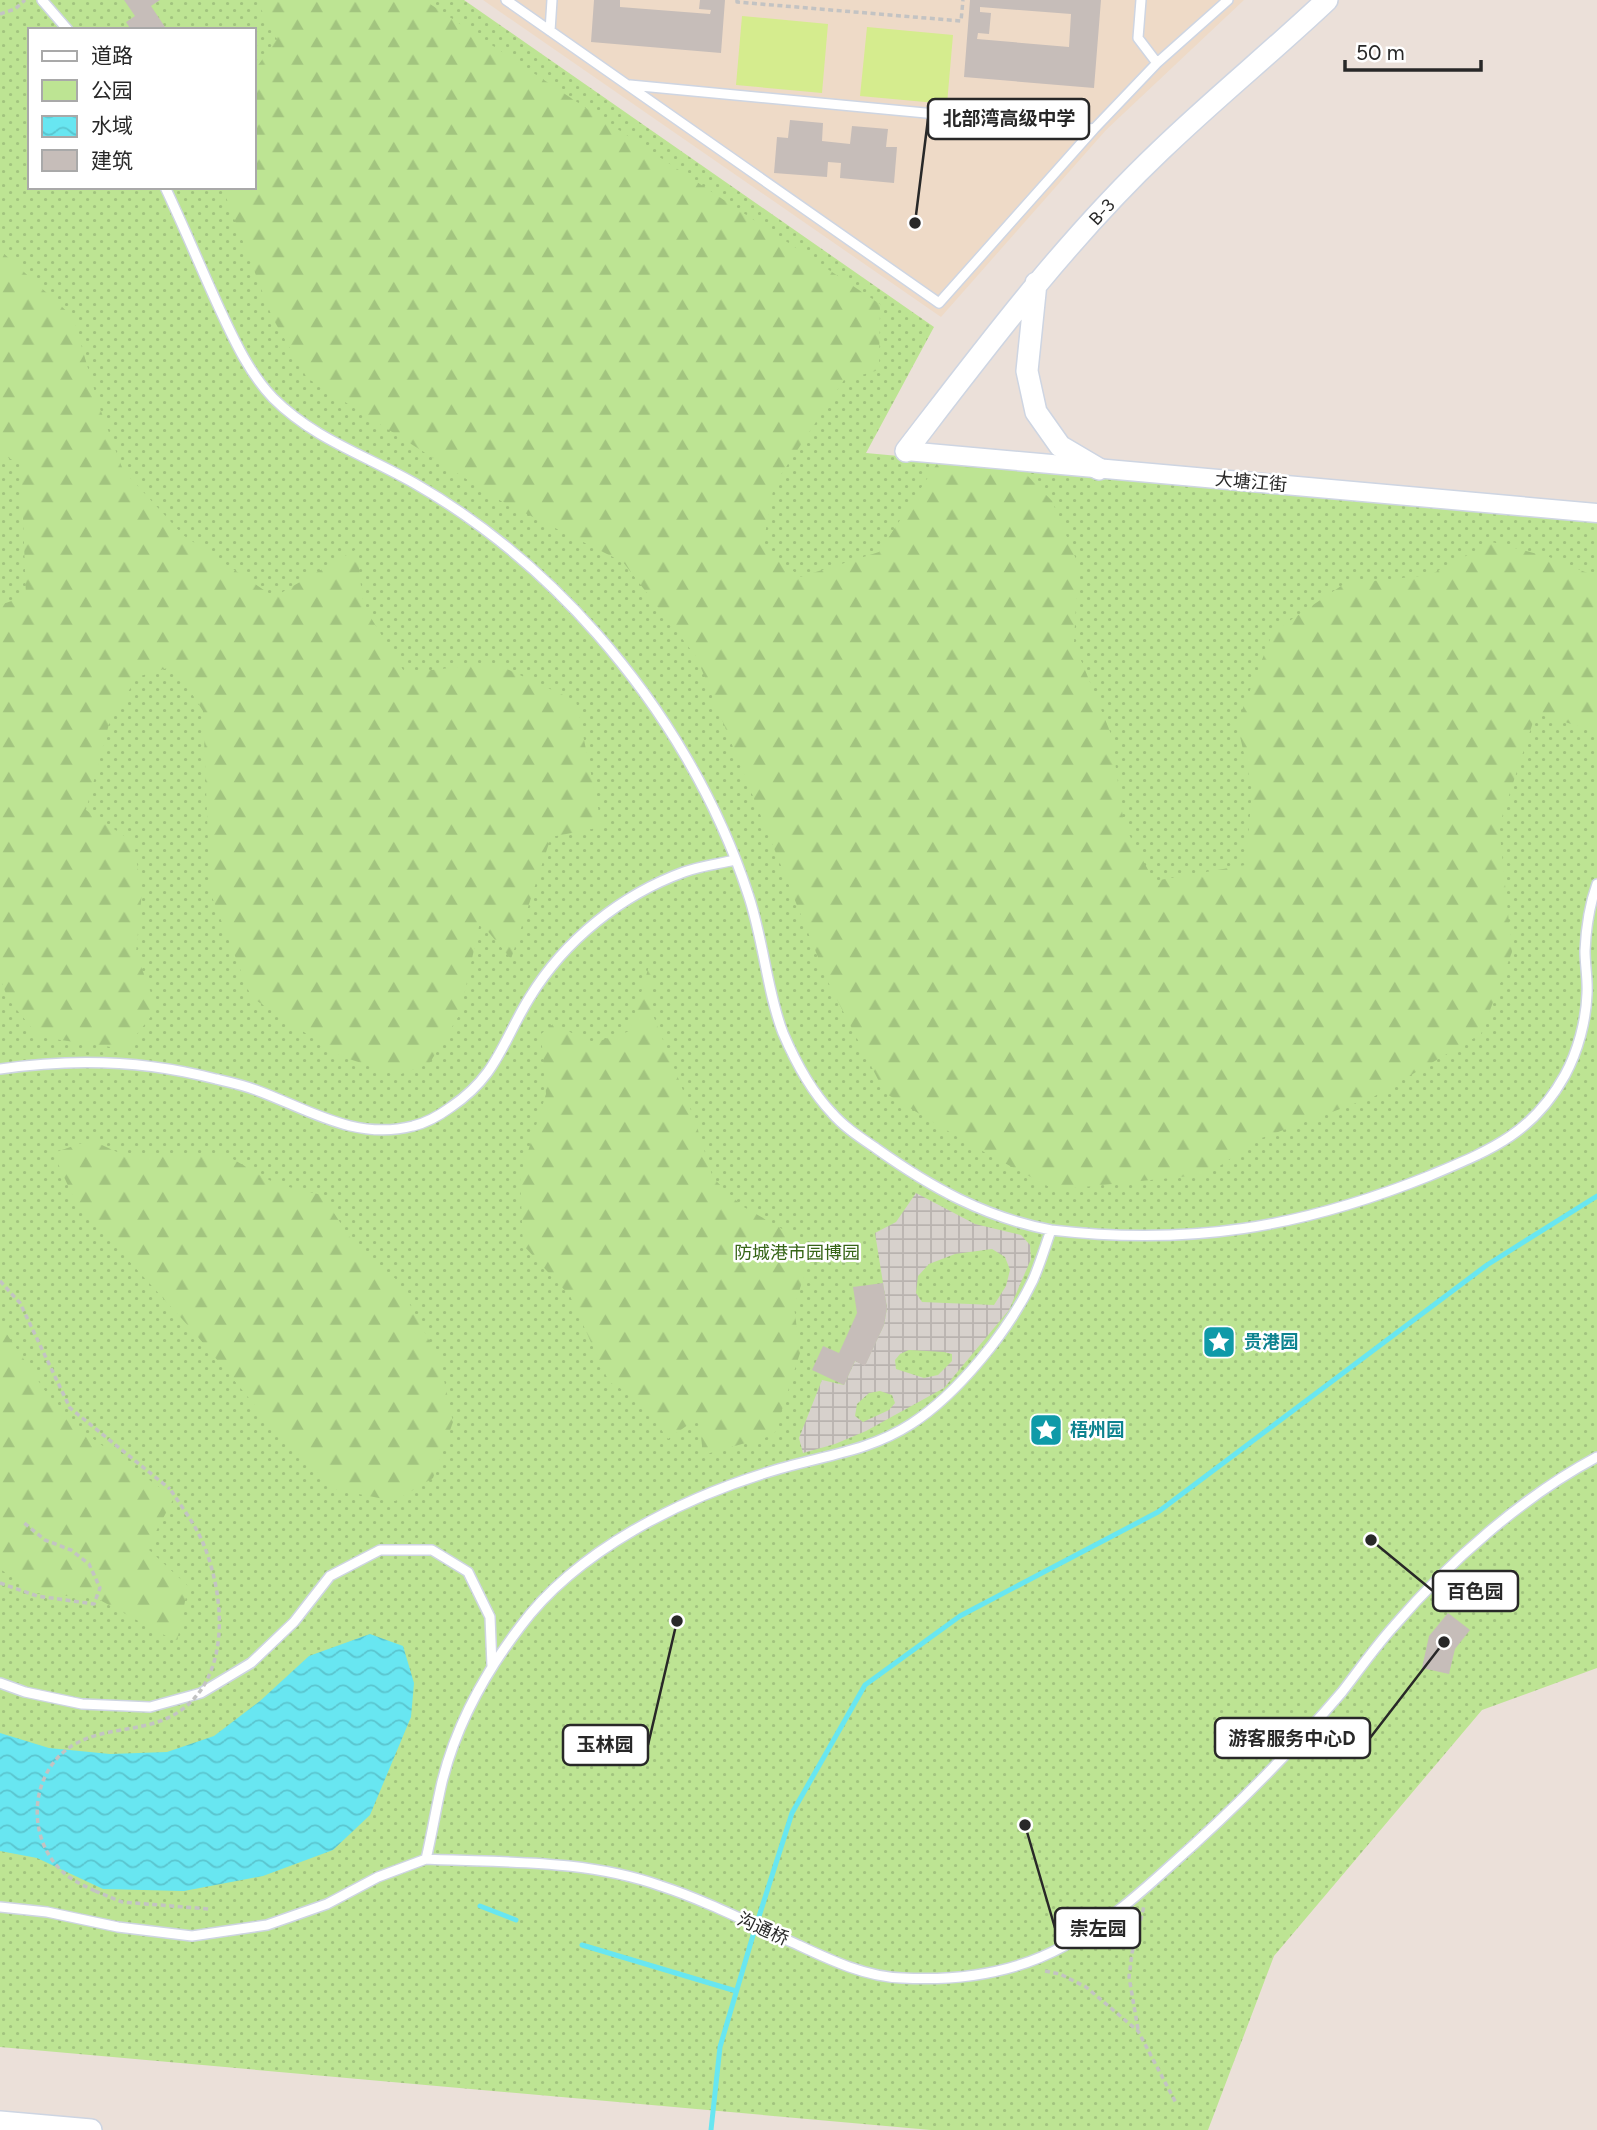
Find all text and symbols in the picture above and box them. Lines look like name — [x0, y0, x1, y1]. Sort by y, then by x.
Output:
legend — [28, 28, 256, 189]
scale bar — [1345, 28, 1482, 72]
text: 50 m — [1356, 40, 1405, 65]
text: 道路 — [91, 43, 133, 68]
text: 公园 — [91, 78, 133, 103]
callout: 北部湾高级中学 — [928, 99, 1089, 139]
text: 北部湾高级中学 — [942, 107, 1076, 130]
text: 水域 — [91, 113, 133, 138]
text: 建筑 — [91, 148, 133, 173]
street label: B-3 — [1084, 194, 1120, 230]
street label: 大塘江街 — [1214, 468, 1288, 496]
park label: 防城港市园博园 — [734, 1242, 860, 1264]
place icon: 贵港园 — [1200, 1323, 1238, 1361]
place label: 贵港园 — [1244, 1331, 1298, 1353]
place icon: 梧州园 — [1027, 1411, 1065, 1449]
place label: 梧州园 — [1070, 1419, 1124, 1441]
callout: 百色园 — [1433, 1571, 1518, 1611]
text: 百色园 — [1446, 1580, 1504, 1603]
callout: 游客服务中心D — [1215, 1718, 1370, 1758]
callout: 玉林园 — [563, 1725, 648, 1765]
text: 游客服务中心D — [1228, 1727, 1356, 1750]
text: 玉林园 — [576, 1733, 634, 1756]
street label: 沟通桥 — [734, 1908, 792, 1950]
callout: 崇左园 — [1055, 1908, 1140, 1948]
text: 崇左园 — [1069, 1917, 1127, 1940]

